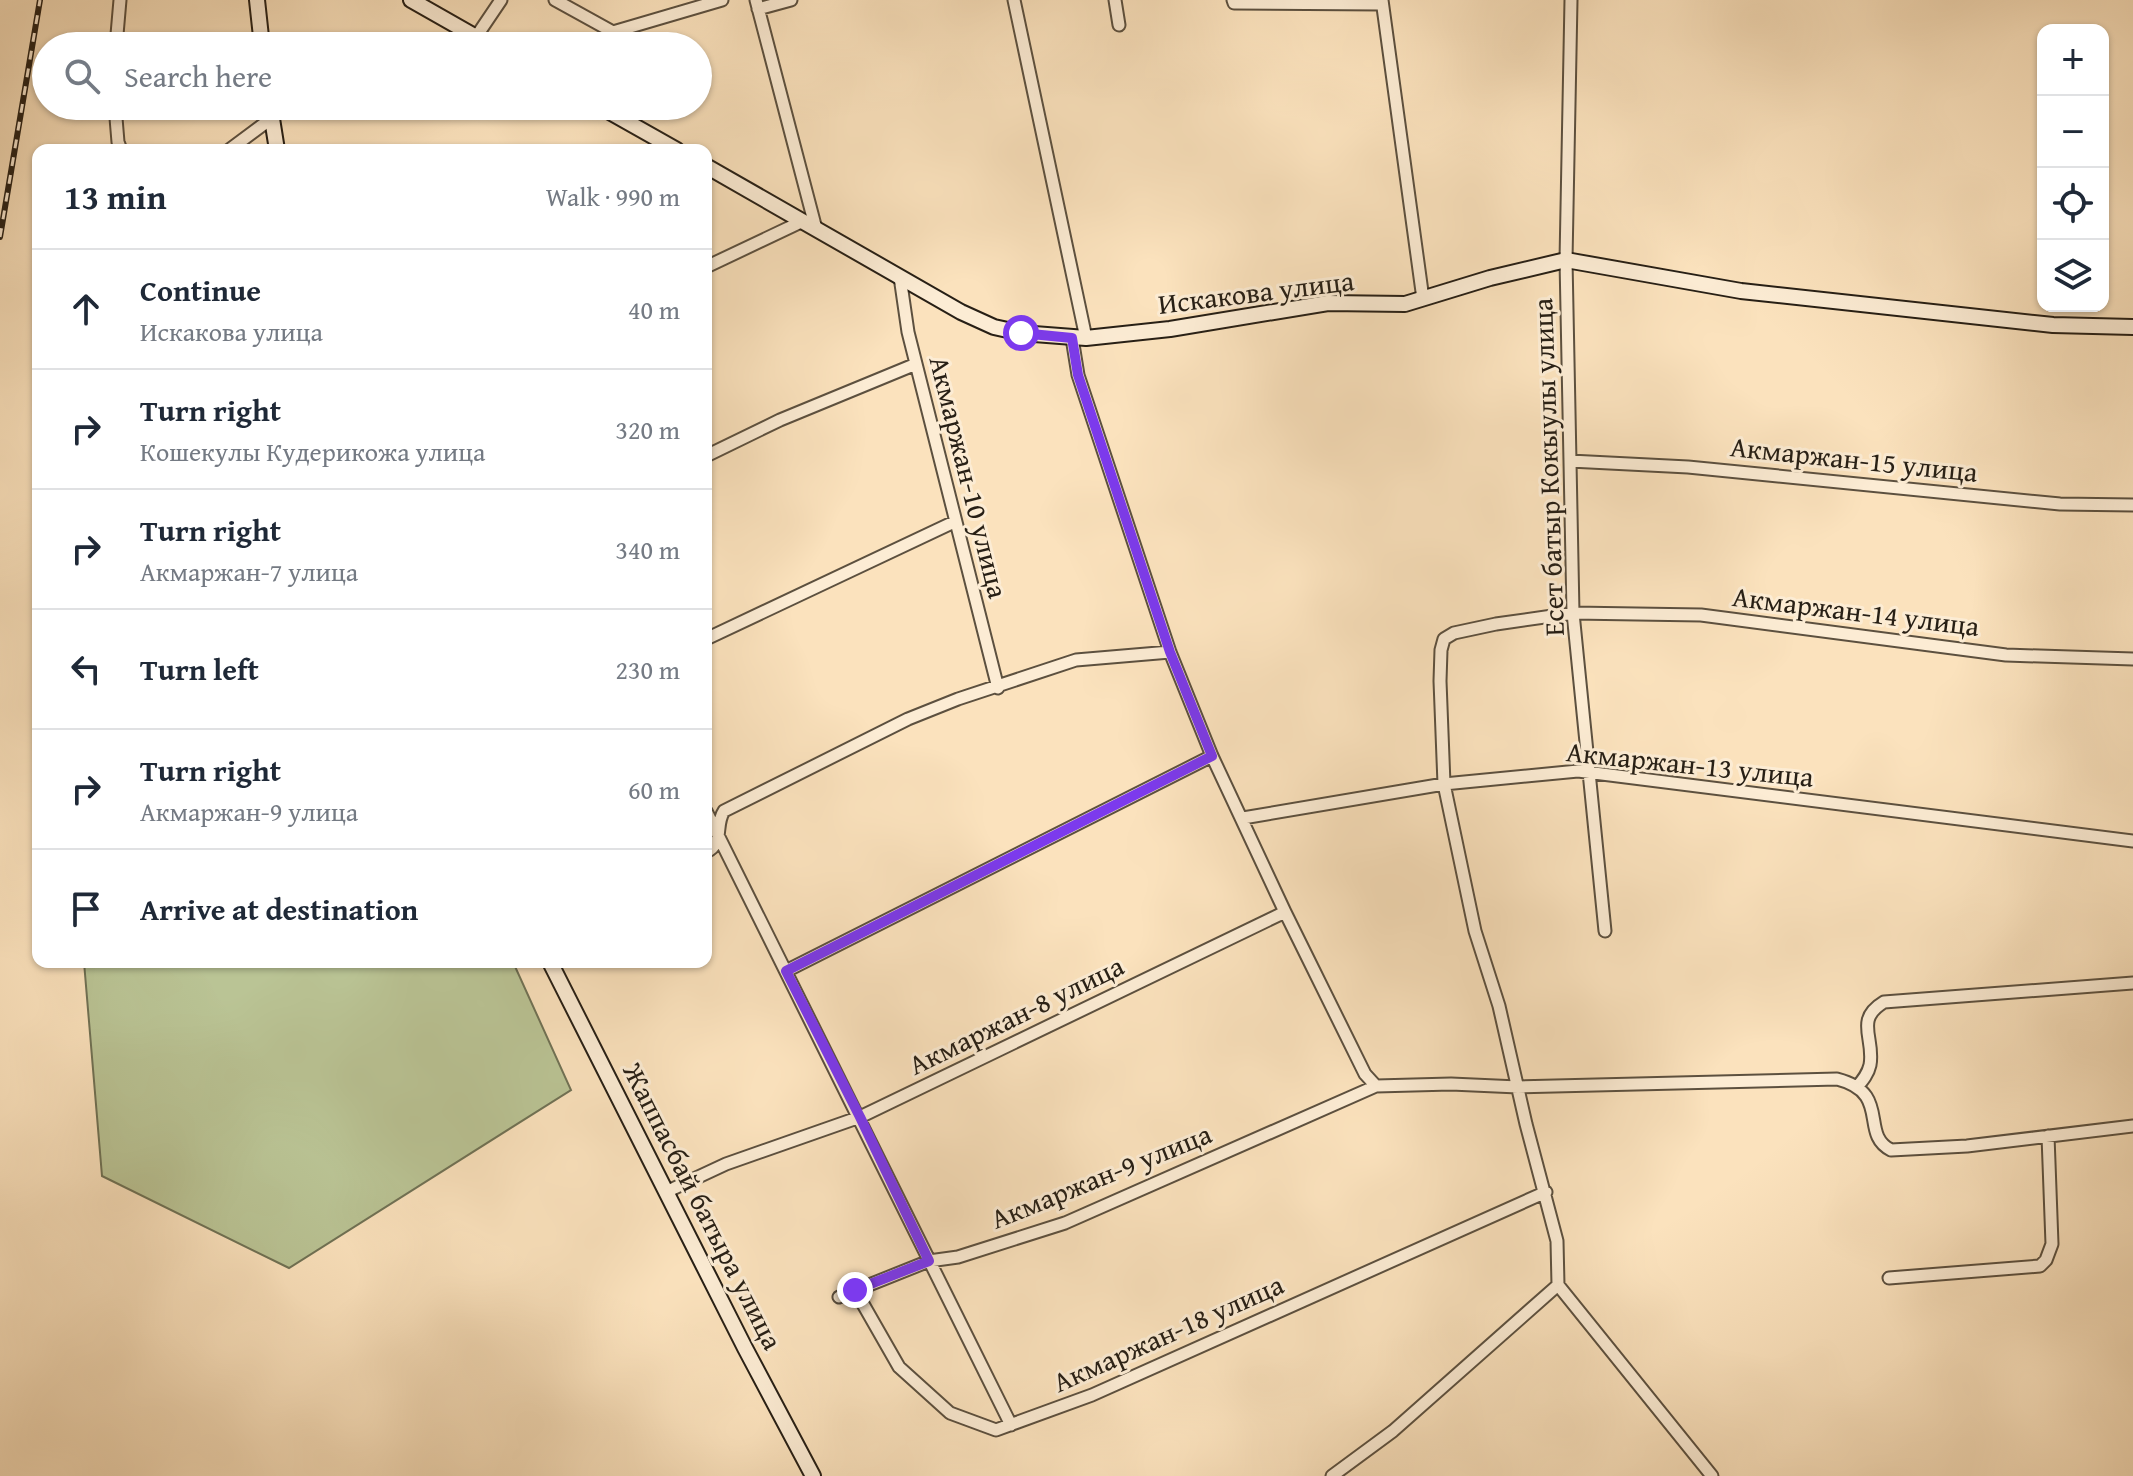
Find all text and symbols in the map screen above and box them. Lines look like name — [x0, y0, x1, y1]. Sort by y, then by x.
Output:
map controls — [2037, 24, 2109, 312]
button: + — [2037, 24, 2109, 96]
search box — [32, 32, 712, 120]
icon: search — [60, 54, 104, 98]
text: Search here — [124, 54, 272, 98]
button: − — [2037, 96, 2109, 168]
button: locate — [2037, 168, 2109, 240]
text: 13 min — [64, 172, 166, 221]
text: Walk · 990 m — [546, 177, 680, 216]
button: layers — [2037, 240, 2109, 312]
street label: Искакова улица — [1156, 259, 1357, 324]
text: Continue — [140, 268, 261, 312]
icon: ahead — [64, 287, 108, 331]
text: 40 m — [628, 290, 680, 329]
street label: Есет батыр Кокыулы улица — [1521, 297, 1574, 637]
text: Искакова улица — [140, 312, 323, 351]
route start — [1003, 315, 1039, 351]
street label: Акмаржан-10 улица — [920, 351, 1020, 603]
text: Turn right — [140, 388, 281, 432]
icon: right — [64, 407, 108, 451]
text: 320 m — [615, 410, 680, 449]
street label: Акмаржан-15 улица — [1728, 425, 1980, 492]
text: Кошекулы Кудерикожа улица — [140, 432, 485, 471]
text: Turn right — [140, 508, 281, 552]
icon: right — [64, 527, 108, 571]
text: 340 m — [615, 530, 680, 569]
text: Акмаржан-7 улица — [140, 552, 358, 591]
street label: Акмаржан-14 улица — [1730, 575, 1983, 646]
icon: left — [64, 647, 108, 691]
text: Turn left — [140, 647, 259, 691]
text: 230 m — [615, 650, 680, 689]
street label: Акмаржан-13 улица — [1564, 730, 1816, 797]
text: Turn right — [140, 748, 281, 792]
icon: right — [64, 767, 108, 811]
text: 60 m — [628, 770, 680, 809]
text: Акмаржан-9 улица — [140, 792, 358, 831]
icon: arrive — [64, 887, 108, 931]
text: Arrive at destination — [140, 887, 418, 931]
street label: Акмаржан-8 улица — [901, 944, 1131, 1084]
street label: Жаппасбай батыра улица — [613, 1054, 794, 1357]
street label: Акмаржан-9 улица — [984, 1112, 1218, 1239]
street label: Акмаржан-18 улица — [1046, 1263, 1290, 1402]
route end — [837, 1272, 873, 1308]

